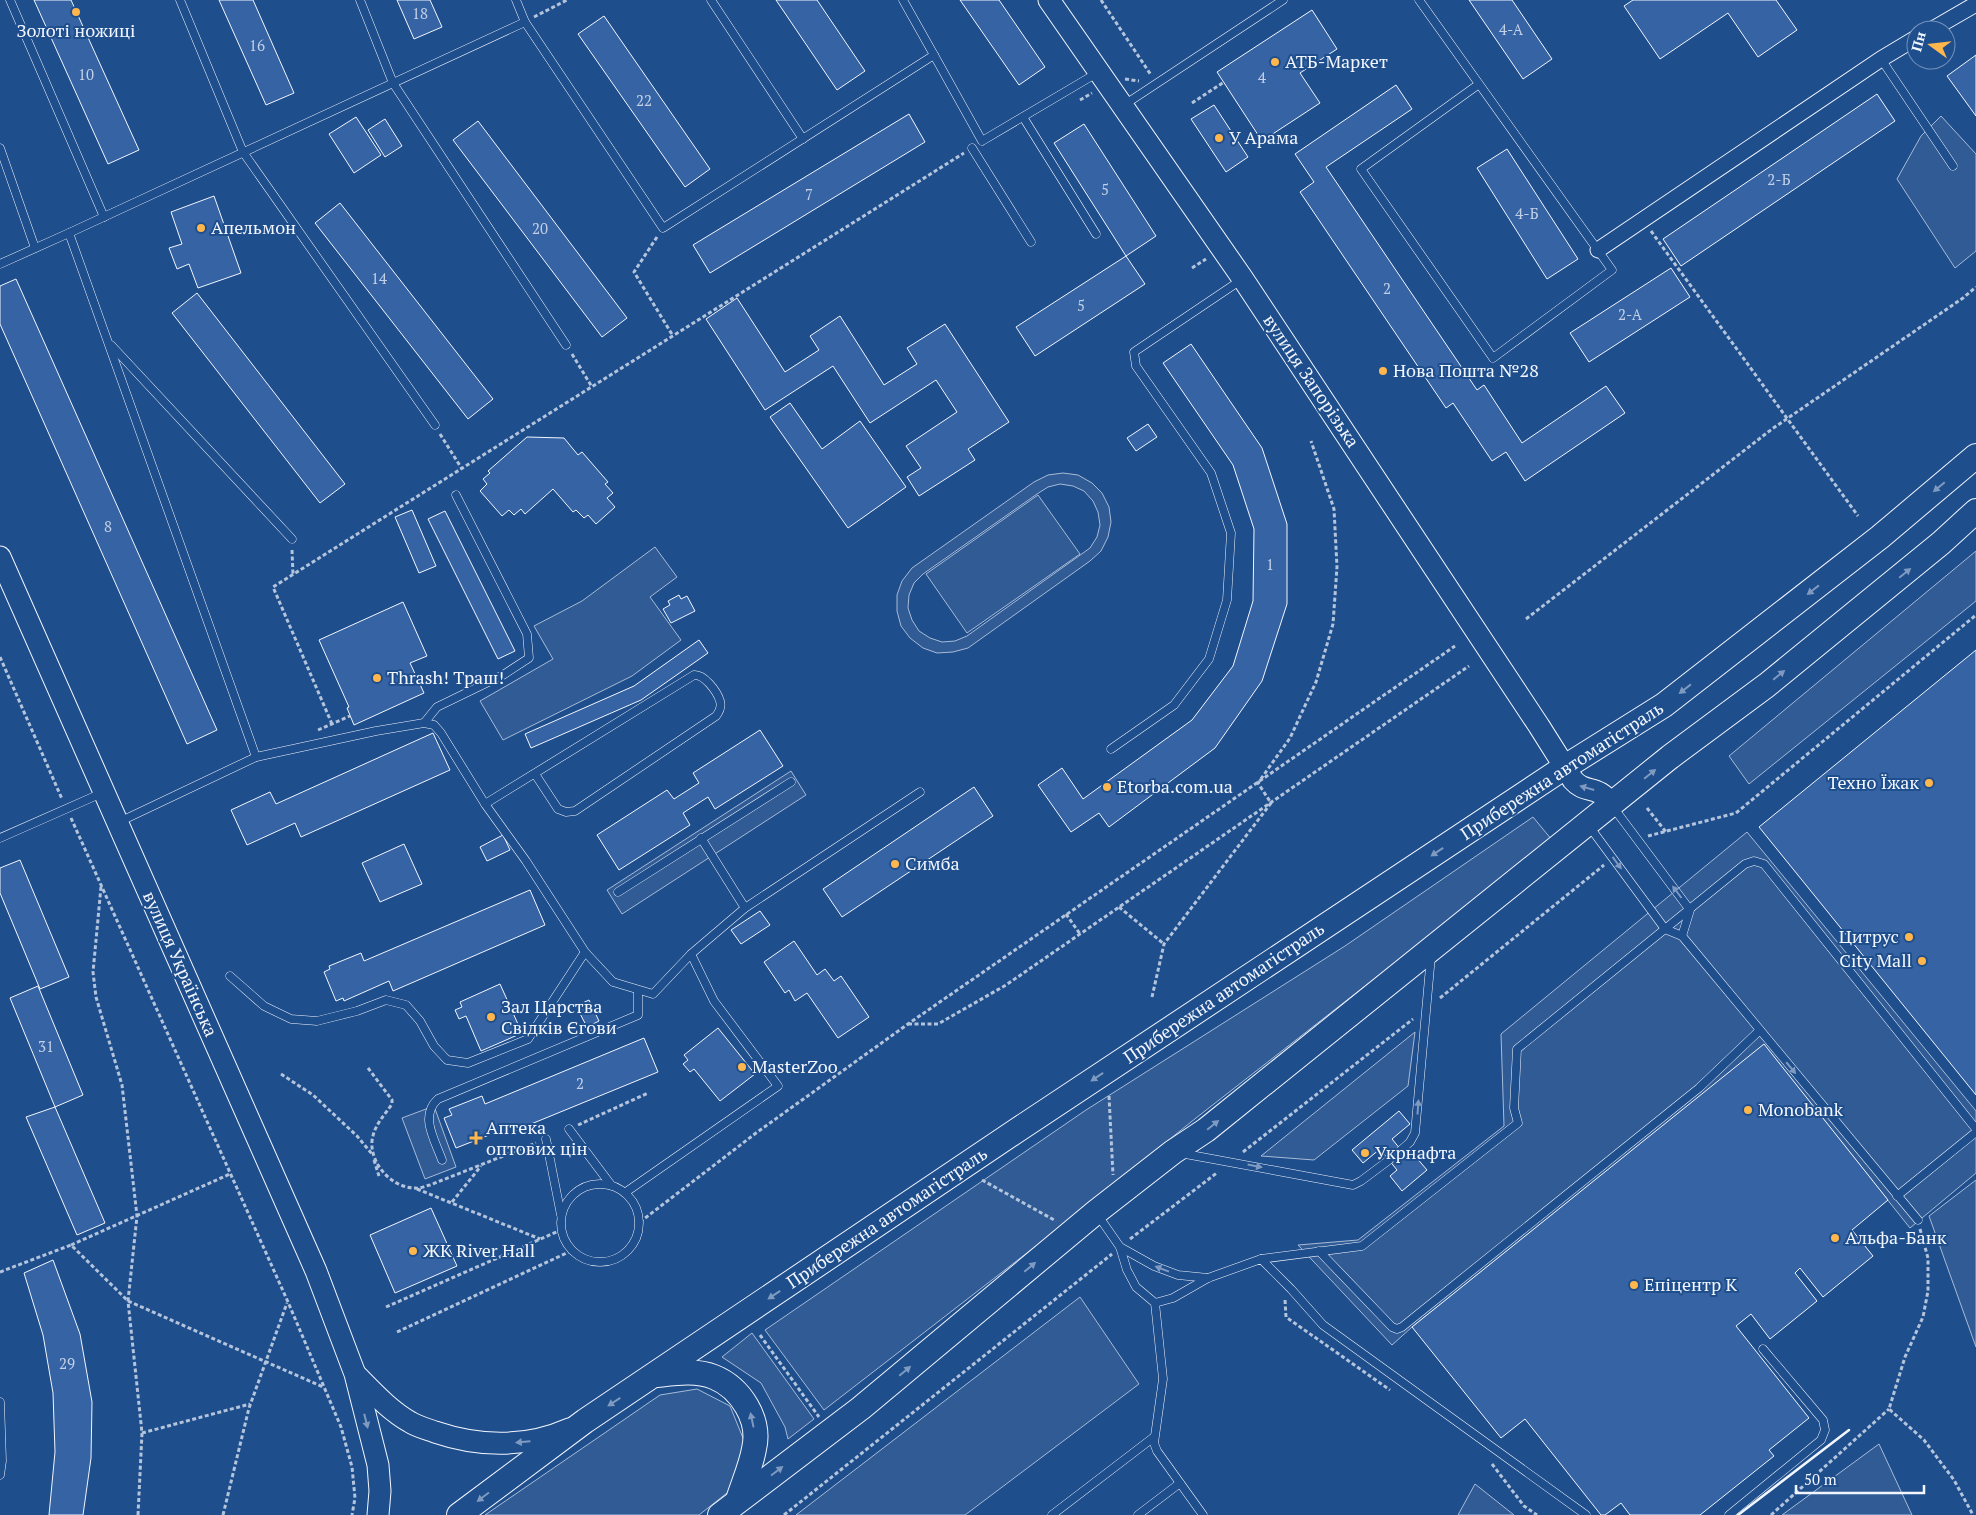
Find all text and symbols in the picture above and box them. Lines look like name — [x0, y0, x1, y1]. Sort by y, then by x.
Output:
house number: 18 — [412, 3, 428, 23]
marker: Золоті ножиці — [70, 6, 82, 18]
place label: Золоті ножиці — [17, 18, 135, 42]
house number: 4-А — [1499, 19, 1524, 39]
north arrow — [1906, 20, 1956, 70]
text: Пн — [1906, 29, 1930, 54]
house number: 16 — [249, 35, 265, 55]
place label: АТБ-Маркет — [1285, 49, 1388, 73]
marker: АТБ-Маркет — [1269, 56, 1281, 68]
house number: 10 — [78, 64, 94, 84]
house number: 4 — [1258, 67, 1266, 87]
house number: 22 — [636, 90, 652, 110]
place label: У Арама — [1229, 125, 1298, 149]
marker: У Арама — [1213, 132, 1225, 144]
house number: 2-Б — [1767, 169, 1791, 189]
house number: 5 — [1101, 179, 1109, 199]
house number: 7 — [805, 184, 813, 204]
house number: 4-Б — [1515, 203, 1539, 223]
place label: Апельмон — [211, 215, 296, 239]
house number: 20 — [532, 218, 548, 238]
marker: Апельмон — [195, 222, 207, 234]
house number: 14 — [371, 268, 387, 288]
house number: 2 — [1383, 278, 1391, 298]
house number: 5 — [1077, 295, 1085, 315]
house number: 2-А — [1618, 304, 1643, 324]
street label: вулиця Запорізька — [1258, 309, 1365, 452]
place label: Нова Пошта №28 — [1393, 358, 1539, 382]
marker: Нова Пошта №28 — [1377, 365, 1389, 377]
one-way arrow — [1933, 481, 1945, 492]
house number: 8 — [104, 516, 112, 536]
house number: 1 — [1266, 554, 1274, 574]
one-way arrow — [1898, 567, 1911, 578]
one-way arrow — [1807, 584, 1820, 595]
place label: Thrash! Траш! — [387, 665, 504, 689]
one-way arrow — [1772, 670, 1785, 681]
marker: Thrash! Траш! — [371, 672, 383, 684]
one-way arrow — [1678, 684, 1691, 695]
street label: Прибережна автомагістраль — [1455, 695, 1668, 845]
one-way arrow — [1643, 768, 1655, 780]
place label: Техно Їжак — [1827, 770, 1919, 794]
place label: Etorba.com.ua — [1117, 774, 1233, 798]
marker: Техно Їжак — [1923, 777, 1935, 789]
marker: Etorba.com.ua — [1101, 781, 1113, 793]
one-way arrow — [1580, 784, 1595, 792]
one-way arrow — [1430, 847, 1444, 857]
place label: Симба — [905, 851, 960, 875]
one-way arrow — [1612, 856, 1622, 870]
marker: Симба — [889, 858, 901, 870]
one-way arrow — [1672, 885, 1682, 899]
street label: вулиця Українська — [138, 887, 224, 1040]
street label: Прибережна автомагістраль — [1118, 916, 1329, 1069]
place label: Цитрус — [1839, 924, 1899, 948]
marker: Цитрус — [1903, 931, 1915, 943]
place label: City Mall — [1839, 948, 1912, 972]
marker: City Mall — [1916, 955, 1928, 967]
place label: Зал Царства Свідків Єгови — [501, 994, 617, 1039]
marker: Зал Царства Свідків Єгови — [485, 1011, 497, 1023]
house number: 31 — [38, 1036, 54, 1056]
place label: MasterZoo — [752, 1054, 838, 1078]
marker: MasterZoo — [736, 1061, 748, 1073]
one-way arrow — [1785, 1061, 1797, 1073]
one-way arrow — [1091, 1072, 1104, 1082]
house number: 2 — [576, 1073, 584, 1093]
place label: Monobank — [1758, 1097, 1844, 1121]
one-way arrow — [1414, 1099, 1422, 1115]
marker: Monobank — [1742, 1104, 1754, 1116]
place label: Аптека оптових цін — [486, 1115, 588, 1160]
one-way arrow — [1207, 1119, 1220, 1130]
marker: Аптека оптових цін — [470, 1132, 482, 1144]
place label: Укрнафта — [1375, 1140, 1456, 1164]
street label: Прибережна автомагістраль — [781, 1141, 992, 1294]
marker: Укрнафта — [1359, 1147, 1371, 1159]
one-way arrow — [1248, 1163, 1264, 1171]
place label: Альфа-Банк — [1845, 1225, 1947, 1249]
marker: Альфа-Банк — [1829, 1232, 1841, 1244]
place label: ЖК River Hall — [423, 1238, 535, 1262]
marker: ЖК River Hall — [407, 1245, 419, 1257]
one-way arrow — [1023, 1262, 1036, 1273]
one-way arrow — [1154, 1265, 1169, 1273]
place label: Епіцентр К — [1644, 1272, 1738, 1296]
marker: Епіцентр К — [1628, 1279, 1640, 1291]
one-way arrow — [767, 1290, 780, 1300]
house number: 29 — [59, 1353, 75, 1373]
one-way arrow — [898, 1366, 911, 1377]
one-way arrow — [608, 1397, 621, 1407]
one-way arrow — [748, 1412, 756, 1427]
one-way arrow — [363, 1413, 371, 1428]
one-way arrow — [514, 1438, 530, 1446]
scale bar — [1796, 1462, 1924, 1494]
one-way arrow — [770, 1466, 784, 1476]
text: 50 m — [1804, 1469, 1837, 1489]
one-way arrow — [477, 1492, 490, 1503]

